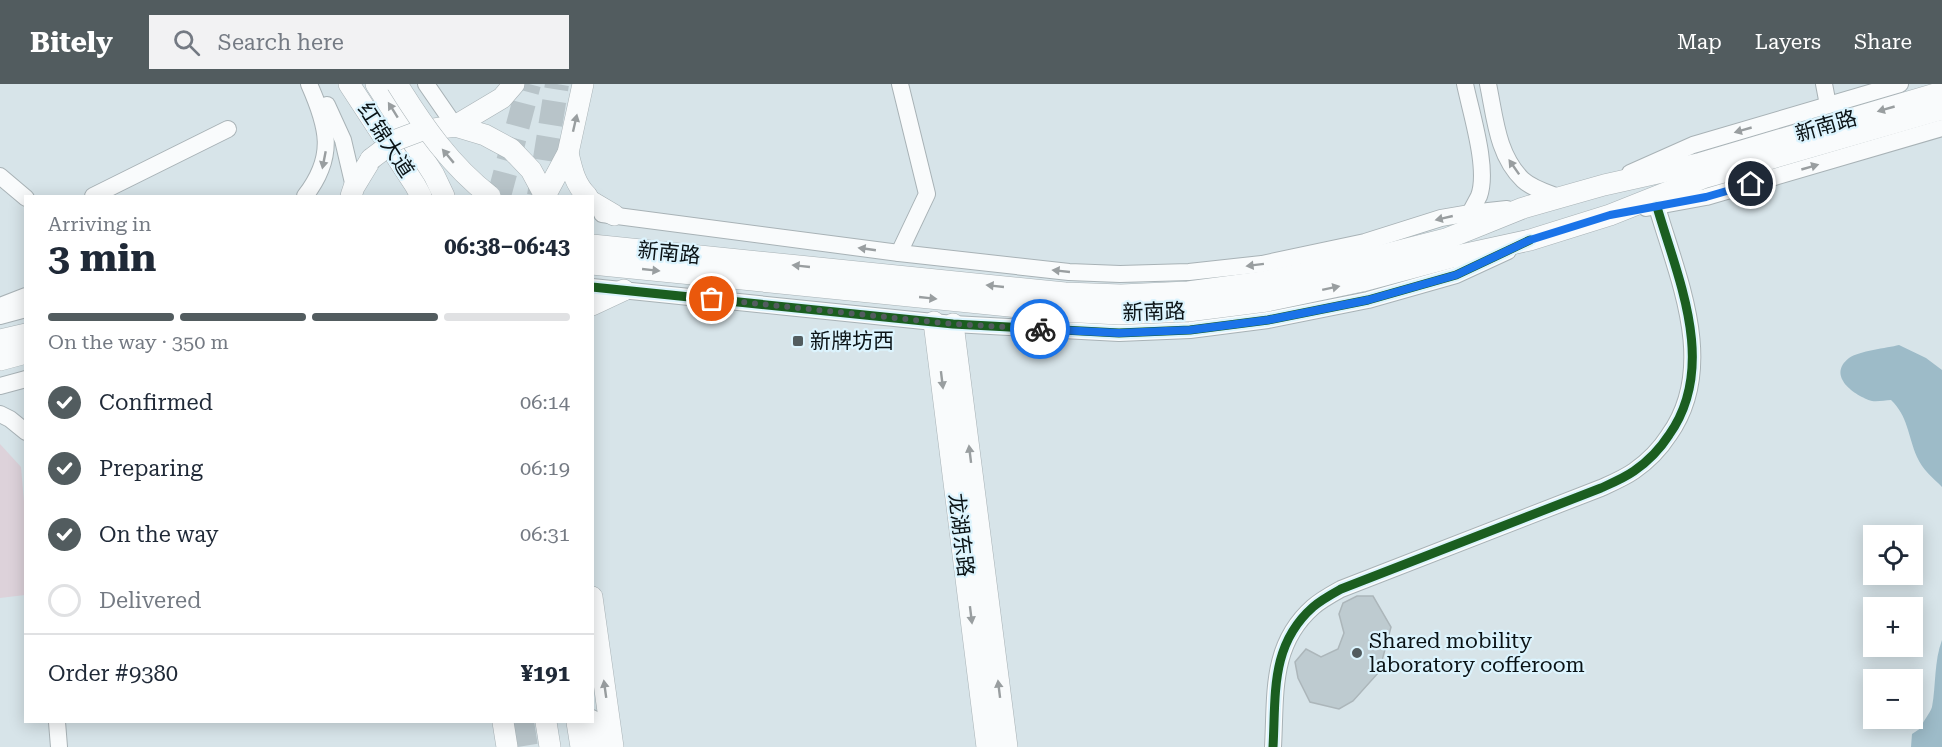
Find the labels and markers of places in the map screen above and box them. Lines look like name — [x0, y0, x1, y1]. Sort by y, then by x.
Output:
pin — [1725, 158, 1776, 209]
pin — [686, 273, 737, 324]
place label: 新牌坊西 — [810, 329, 894, 353]
marker: 新牌坊西 — [791, 334, 805, 348]
place label: Shared mobility laboratory cofferoom — [1369, 629, 1585, 677]
marker: Shared mobility laboratory cofferoom — [1350, 646, 1364, 660]

